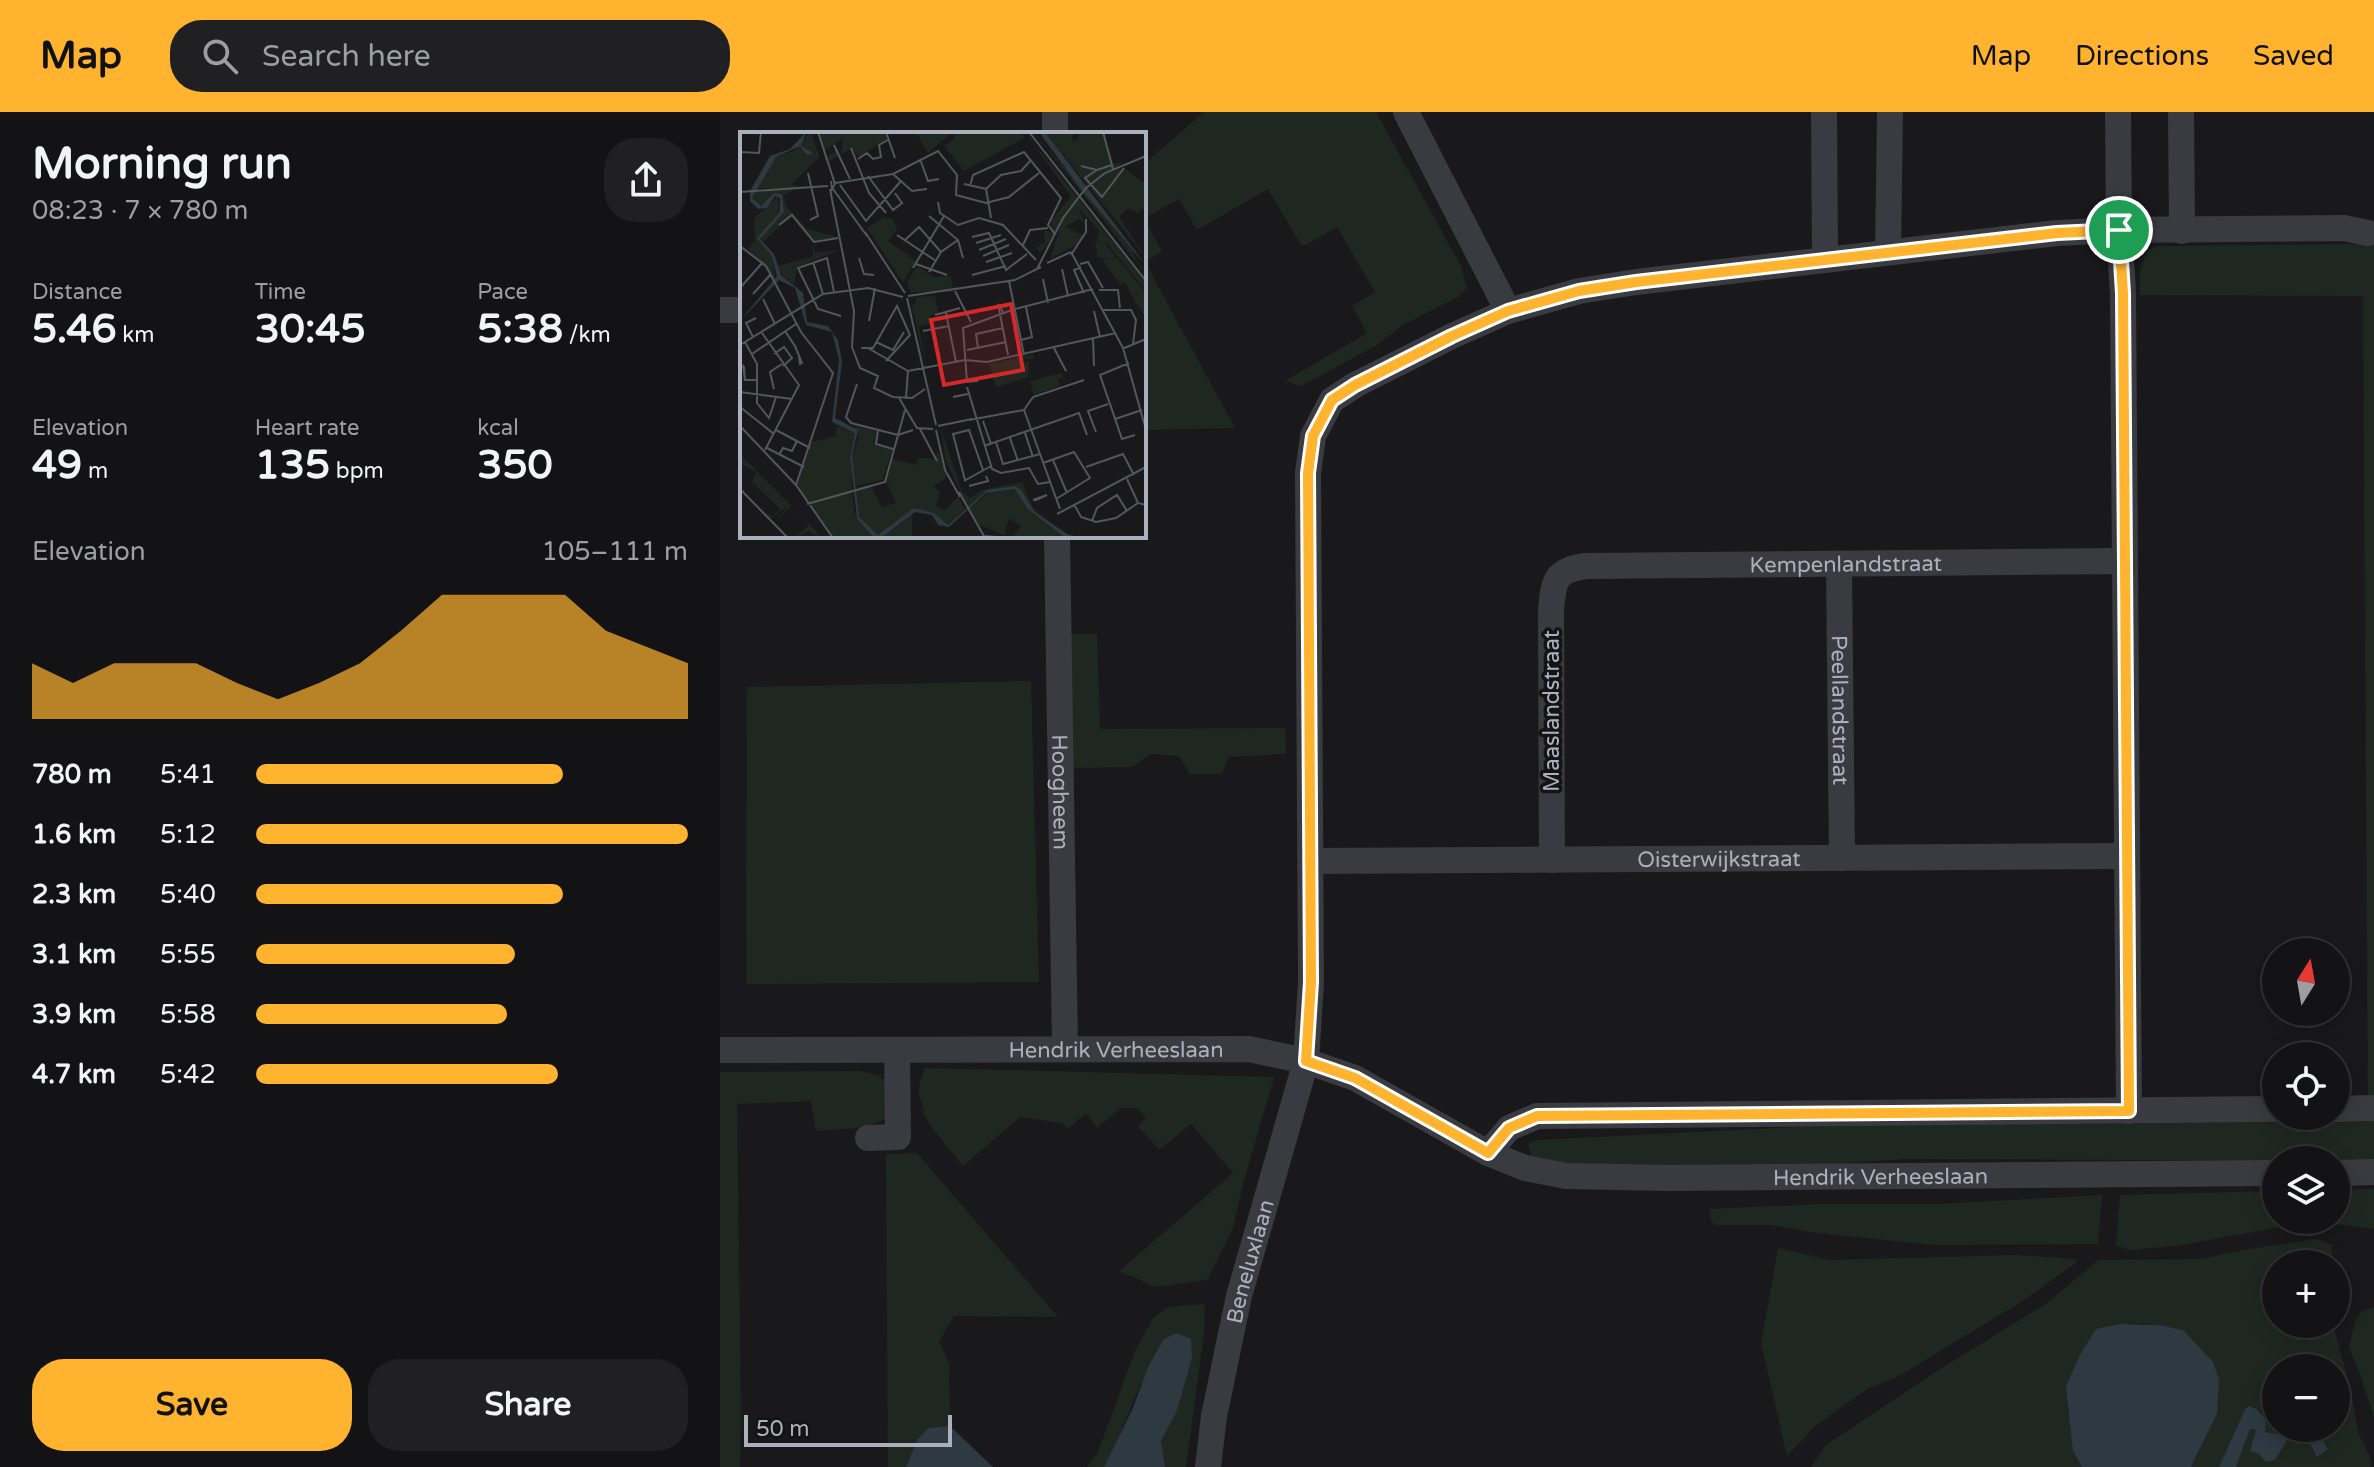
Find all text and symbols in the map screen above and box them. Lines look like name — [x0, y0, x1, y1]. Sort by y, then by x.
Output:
search box — [170, 20, 730, 92]
text: Map — [40, 33, 122, 79]
icon: search — [198, 34, 242, 78]
text: Search here — [262, 38, 431, 75]
text: Map — [1971, 39, 2031, 73]
text: Directions — [2075, 39, 2209, 73]
text: Saved — [2253, 39, 2334, 73]
inset map — [740, 132, 1146, 538]
text: Morning run — [32, 138, 292, 191]
button: share — [604, 138, 688, 222]
text: 08:23 · 7 × 780 m — [32, 195, 248, 226]
pin — [2085, 196, 2153, 264]
icon: arrive — [2097, 208, 2141, 252]
text: Distance — [32, 279, 123, 305]
text: Time — [255, 279, 306, 305]
text: Pace — [477, 279, 528, 305]
text: 5.46 — [32, 305, 117, 353]
text: 30:45 — [255, 305, 366, 353]
text: 5:38 — [477, 305, 563, 353]
text: km — [117, 322, 154, 348]
text: /km — [563, 322, 611, 348]
text: Elevation — [32, 415, 128, 441]
text: Heart rate — [255, 415, 360, 441]
text: kcal — [477, 415, 519, 441]
text: 49 — [32, 441, 82, 489]
text: 135 — [255, 441, 330, 489]
text: 350 — [477, 441, 553, 489]
text: m — [82, 458, 108, 484]
text: bpm — [330, 458, 384, 484]
text: Elevation — [32, 536, 146, 567]
text: 105–111 m — [542, 536, 688, 567]
street label: Kempenlandstraat — [1749, 551, 1942, 578]
street label: Maaslandstraat — [1539, 630, 1565, 792]
street label: Peellandstraat — [1826, 635, 1853, 785]
street label: Hoogheem — [1046, 734, 1074, 850]
text: 780 m — [32, 759, 112, 790]
text: 5:41 — [160, 759, 216, 790]
text: 1.6 km — [32, 819, 116, 850]
text: 5:12 — [160, 819, 216, 850]
street label: Oisterwijkstraat — [1637, 846, 1801, 873]
text: 2.3 km — [32, 879, 116, 910]
text: 5:40 — [160, 879, 216, 910]
north arrow — [2262, 938, 2350, 1026]
map controls — [2262, 938, 2350, 1442]
text: 3.1 km — [32, 939, 116, 970]
text: 5:55 — [160, 939, 216, 970]
text: 3.9 km — [32, 999, 116, 1030]
text: 5:58 — [160, 999, 216, 1030]
street label: Hendrik Verheeslaan — [1008, 1037, 1224, 1063]
button: locate — [2262, 1042, 2350, 1130]
text: 4.7 km — [32, 1059, 116, 1090]
text: 5:42 — [160, 1059, 216, 1090]
button: layers — [2262, 1146, 2350, 1234]
street label: Hendrik Verheeslaan — [1773, 1163, 1988, 1191]
street label: Beneluxlaan — [1222, 1197, 1280, 1326]
button: + — [2262, 1250, 2350, 1338]
button: − — [2262, 1354, 2350, 1442]
button: Save — [32, 1359, 352, 1451]
button: Share — [368, 1359, 688, 1451]
scale bar — [744, 1411, 952, 1447]
text: 50 m — [756, 1416, 810, 1442]

